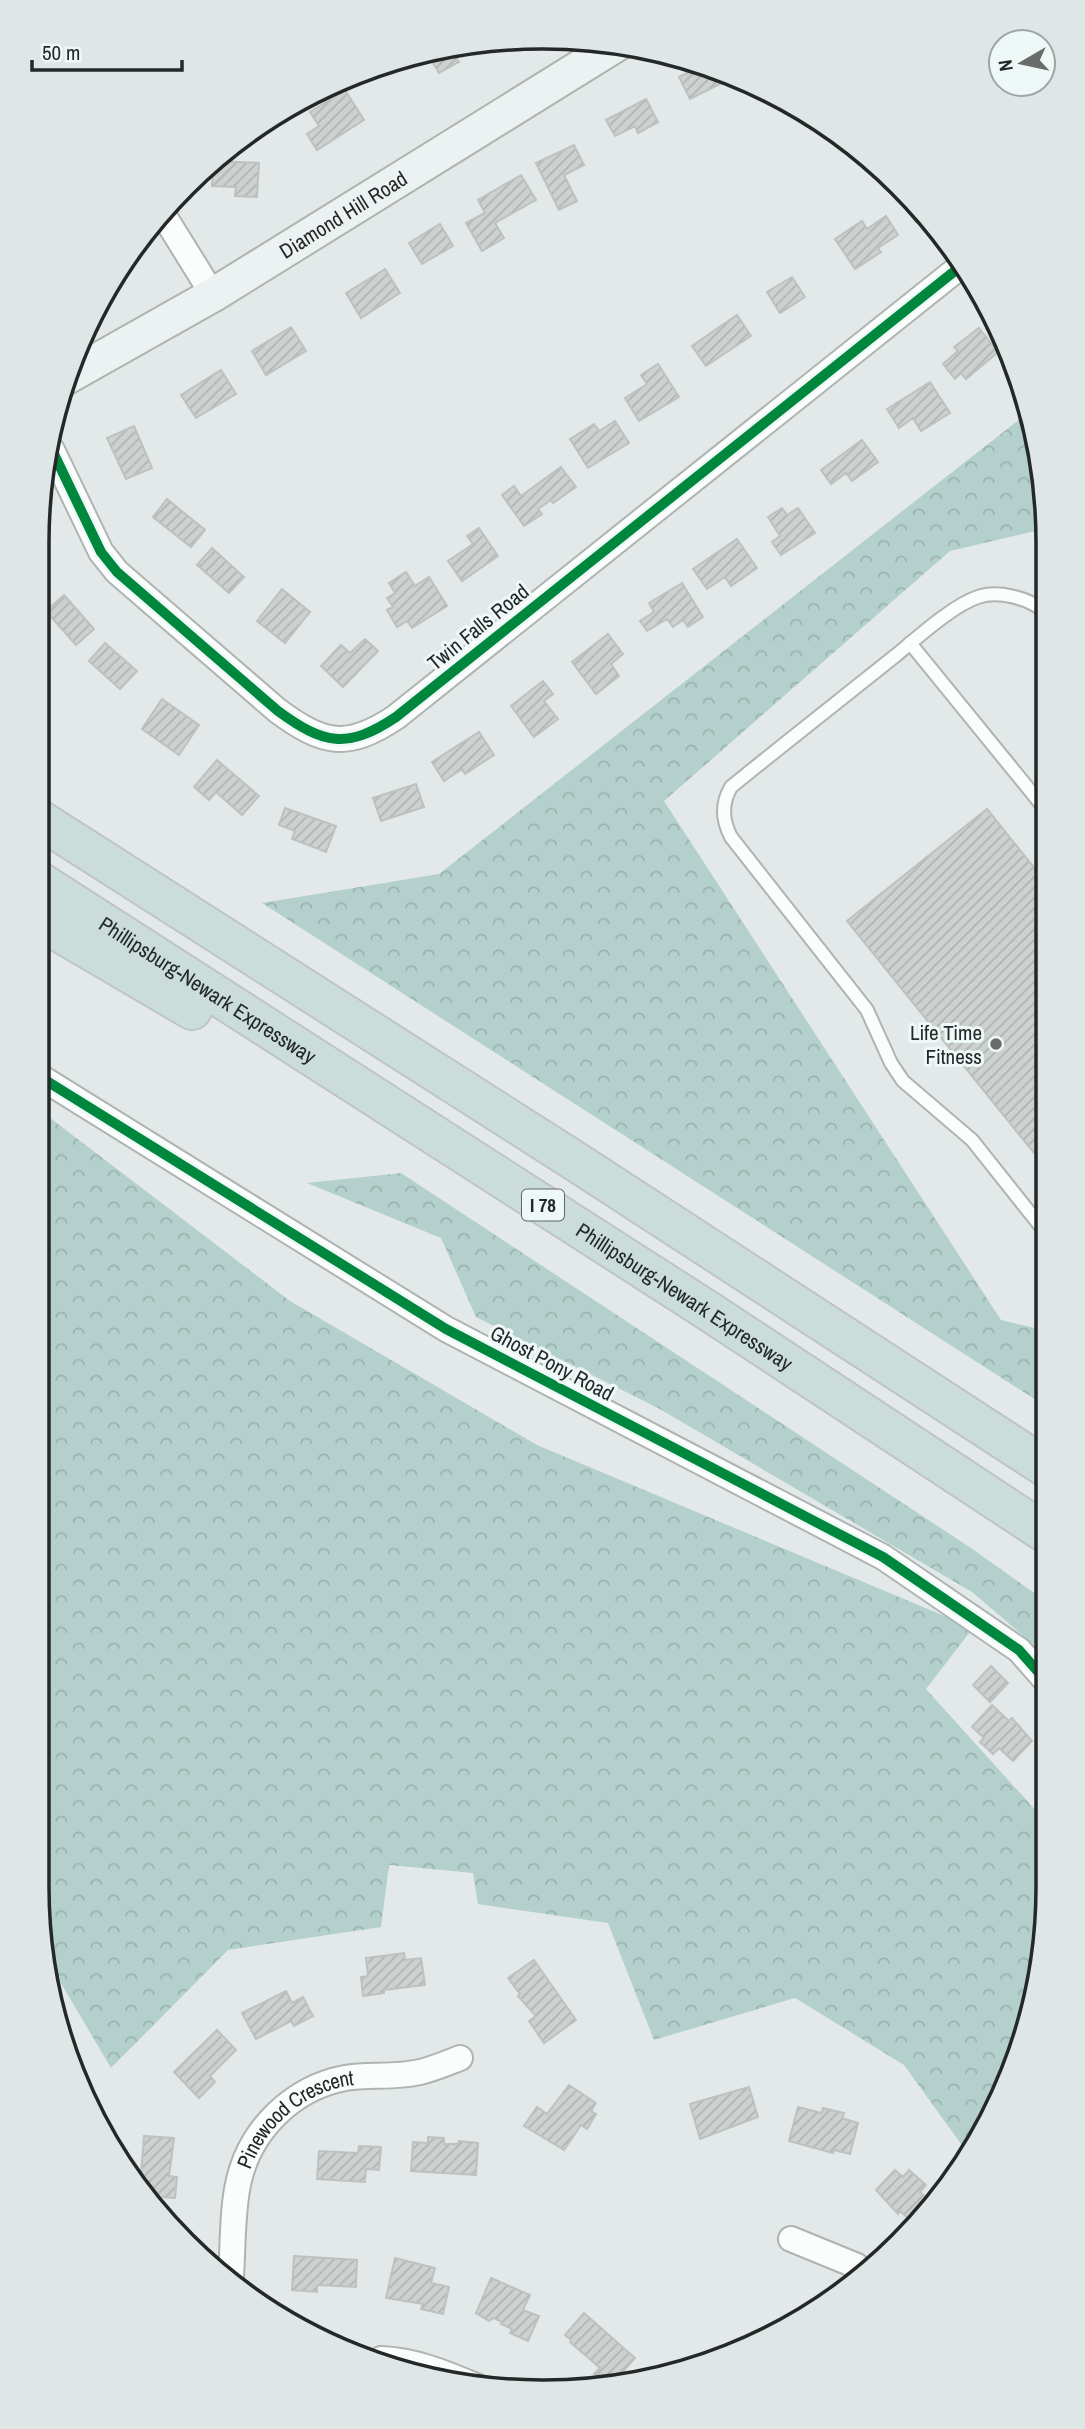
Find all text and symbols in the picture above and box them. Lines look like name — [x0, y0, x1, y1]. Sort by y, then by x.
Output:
scale bar — [32, 28, 182, 72]
north arrow — [987, 28, 1057, 98]
text: 50 m — [42, 38, 80, 67]
text: N — [991, 58, 1019, 73]
street label: Diamond Hill Road — [273, 164, 412, 265]
street label: Twin Falls Road — [421, 577, 535, 677]
street label: Phillipsburg-Newark Expressway — [94, 909, 322, 1070]
place label: Life Time Fitness — [910, 1018, 982, 1071]
marker: Life Time Fitness — [988, 1036, 1004, 1052]
road number: I 78 — [522, 1190, 564, 1220]
street label: Phillipsburg-Newark Expressway — [571, 1215, 799, 1378]
street label: Ghost Pony Road — [485, 1318, 619, 1408]
street label: Pinewood Crescent — [229, 2062, 355, 2172]

